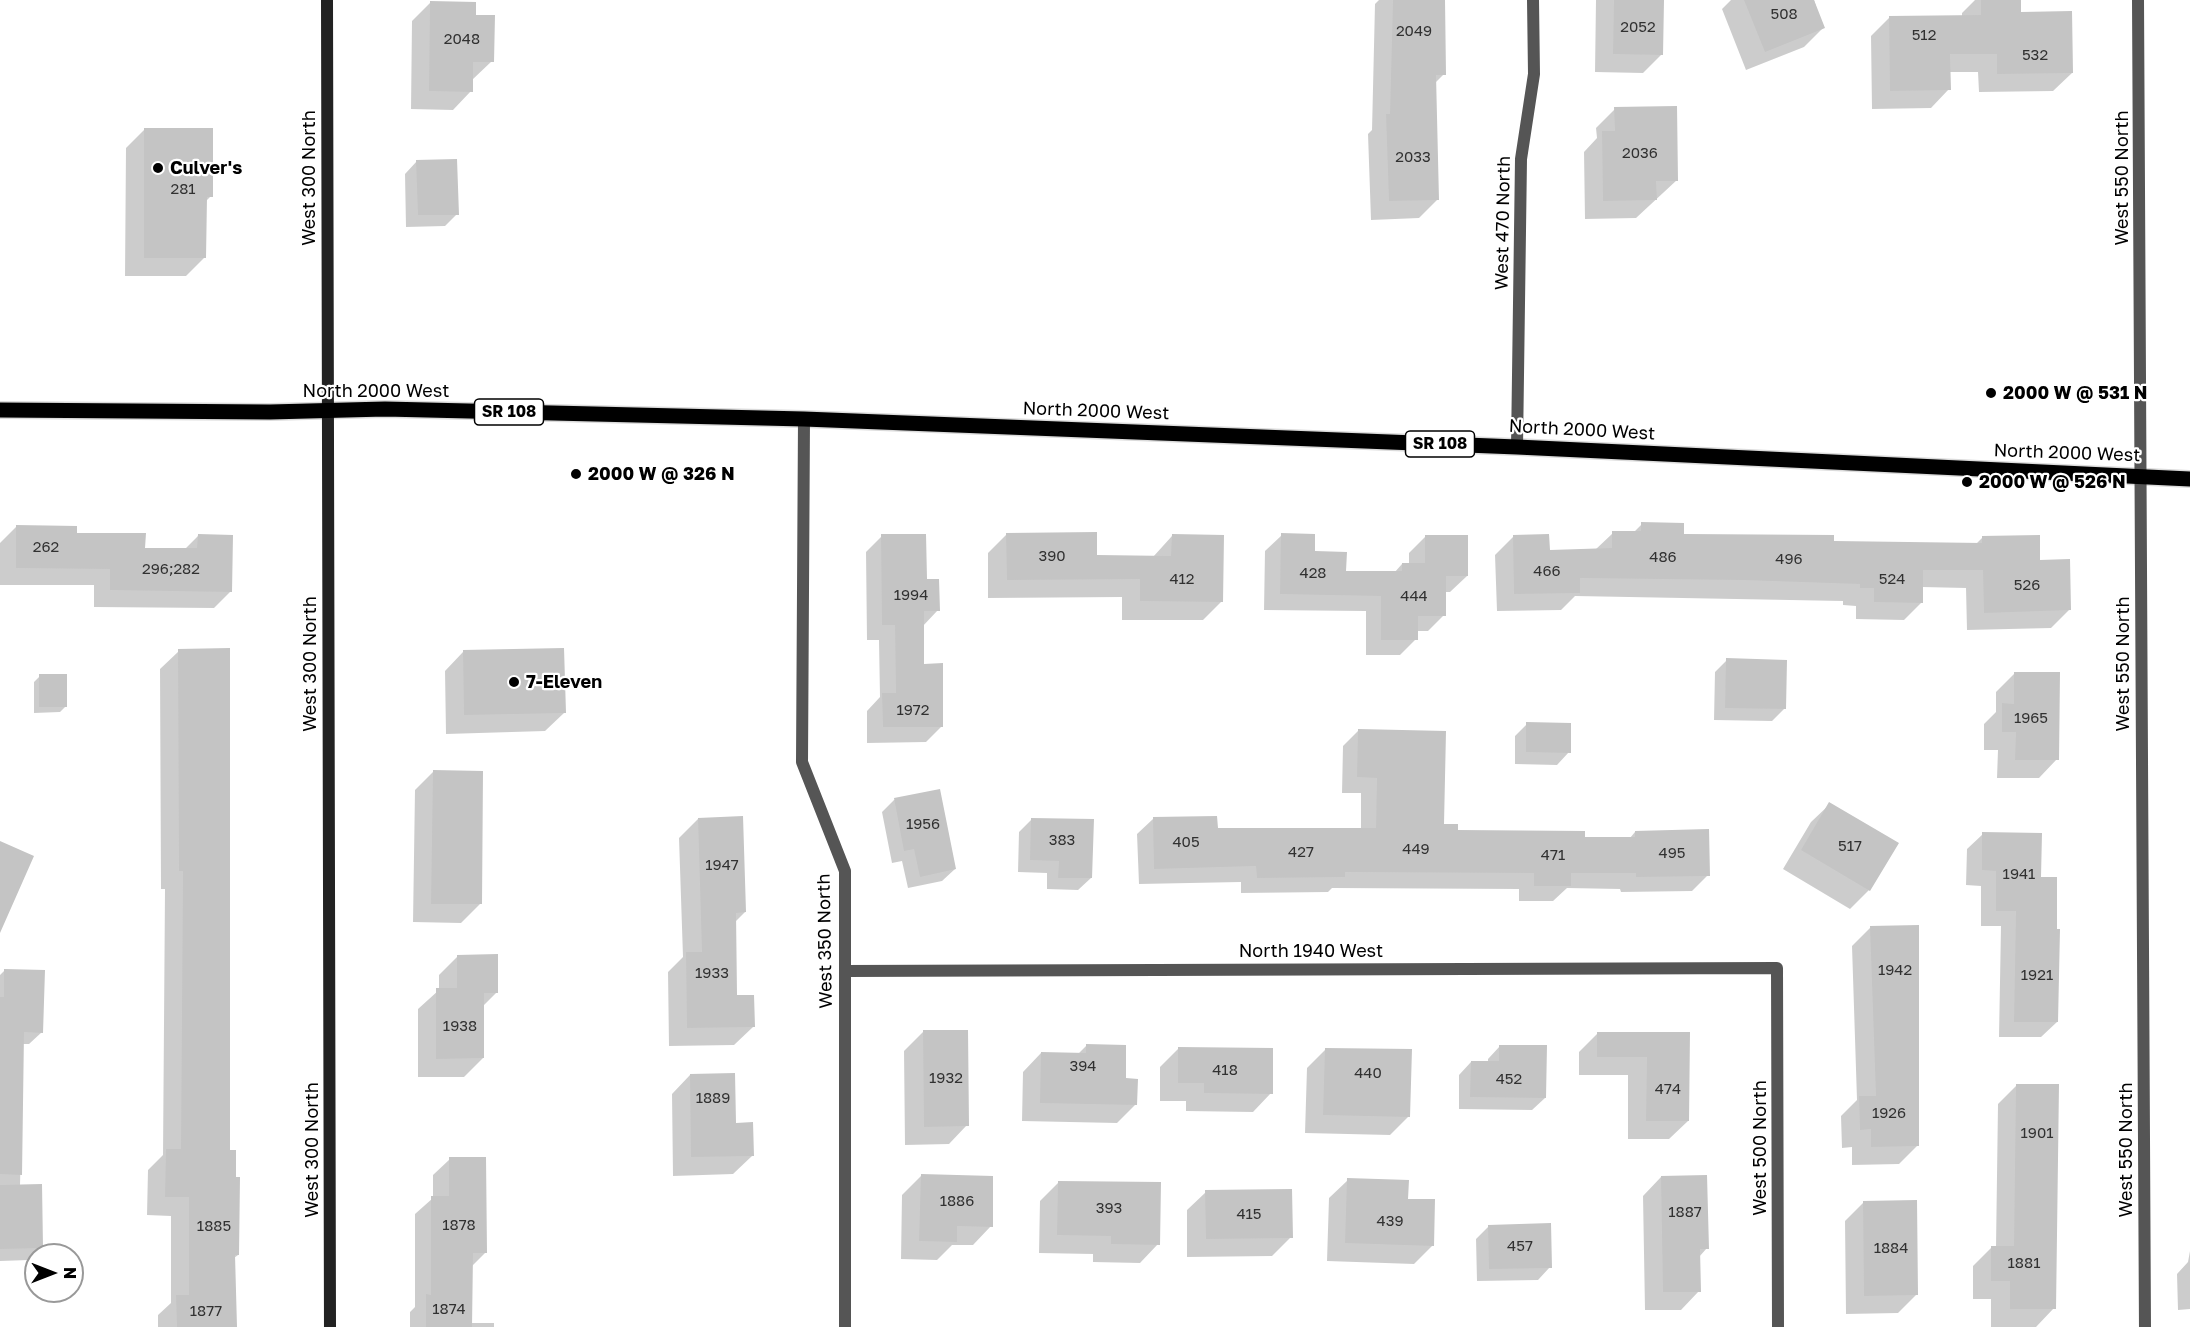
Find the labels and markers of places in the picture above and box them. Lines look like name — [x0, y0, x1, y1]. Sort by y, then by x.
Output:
place label: Culver's — [170, 157, 242, 179]
marker: Culver's — [151, 161, 165, 175]
place label: 2000 W @ 531 N — [2003, 382, 2147, 404]
marker: 2000 W @ 531 N — [1984, 386, 1998, 400]
place label: 2000 W @ 326 N — [588, 463, 735, 485]
marker: 2000 W @ 326 N — [569, 467, 583, 481]
place label: 2000 W @ 526 N — [1979, 471, 2126, 493]
marker: 2000 W @ 526 N — [1960, 475, 1974, 489]
place label: 7-Eleven — [526, 671, 602, 693]
marker: 7-Eleven — [507, 675, 521, 689]

